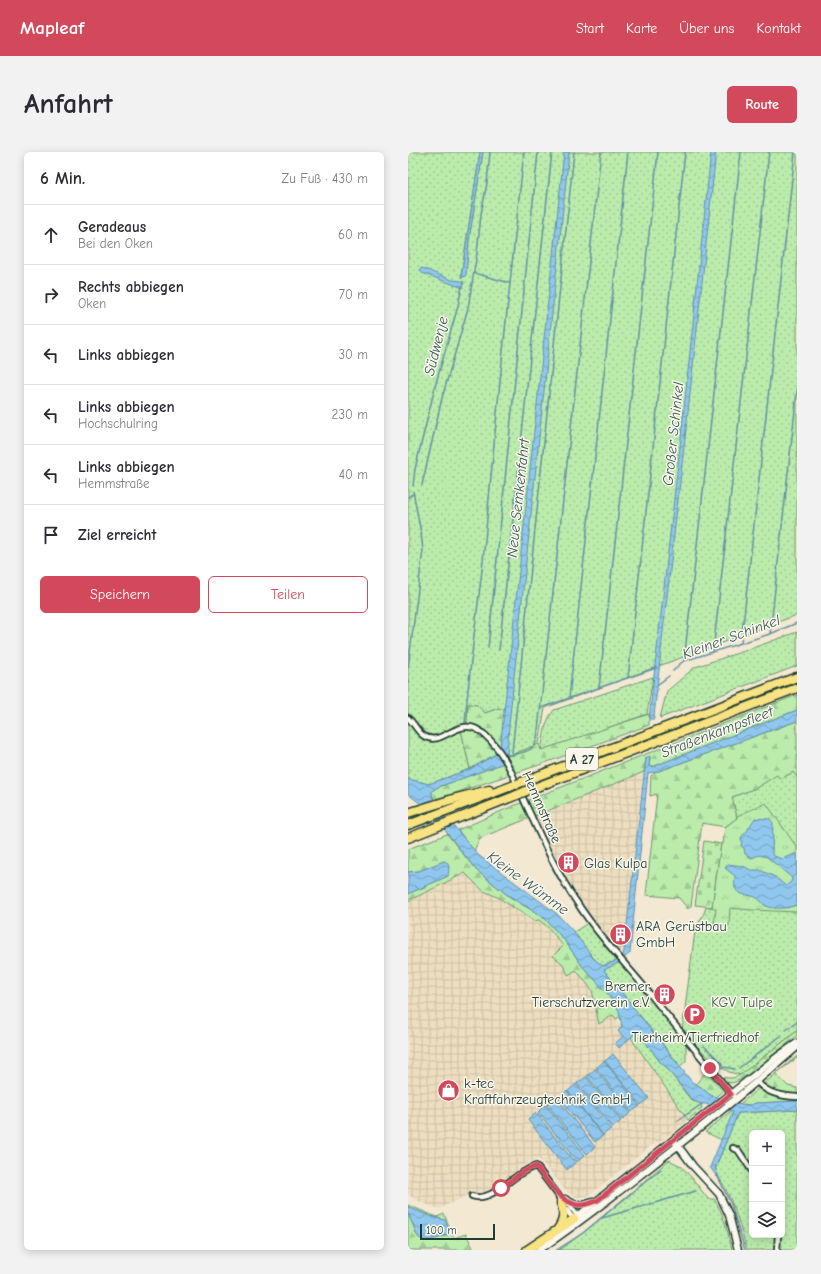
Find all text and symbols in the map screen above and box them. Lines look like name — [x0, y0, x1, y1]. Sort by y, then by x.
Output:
text: Mapleaf — [20, 17, 84, 39]
text: Start — [576, 20, 604, 37]
text: Karte — [626, 20, 657, 37]
text: Über uns — [679, 20, 734, 37]
text: Kontakt — [756, 20, 801, 37]
button: Route — [727, 86, 797, 123]
text: Anfahrt — [24, 88, 113, 120]
text: 6 Min. — [40, 169, 85, 188]
text: Zu Fuß · 430 m — [282, 171, 368, 186]
text: Geradeaus — [78, 218, 146, 236]
icon: ahead — [40, 224, 62, 246]
text: 60 m — [338, 227, 368, 242]
text: Bei den Oken — [78, 236, 153, 251]
text: Rechts abbiegen — [78, 278, 184, 296]
icon: right — [40, 284, 62, 306]
text: 70 m — [339, 287, 368, 302]
text: Oken — [78, 296, 106, 311]
water label: Südwenje — [420, 314, 452, 377]
icon: left — [40, 344, 62, 366]
text: Links abbiegen — [78, 346, 175, 364]
text: 30 m — [338, 347, 368, 362]
water label: Großer Schinkel — [659, 381, 687, 487]
text: Links abbiegen — [78, 398, 175, 416]
icon: left — [40, 404, 62, 426]
text: 230 m — [332, 407, 368, 422]
text: Hochschulring — [78, 416, 158, 431]
water label: Neue Semkenfahrt — [503, 436, 533, 558]
text: Links abbiegen — [78, 458, 175, 476]
icon: left — [40, 464, 62, 486]
text: 40 m — [339, 467, 368, 482]
text: Hemmstraße — [78, 476, 150, 491]
icon: arrive — [40, 524, 62, 546]
text: Ziel erreicht — [78, 526, 156, 544]
button: Speichern — [40, 576, 200, 613]
button: Teilen — [208, 576, 368, 613]
water label: Kleiner Schinkel — [680, 611, 783, 663]
water label: Straßenkampsfleet — [658, 702, 777, 762]
road number: A 27 — [566, 748, 598, 770]
street label: Hemmstraße — [518, 769, 565, 846]
water label: Kleine Wümme — [484, 847, 573, 919]
building icon: Glas Kulpa — [555, 850, 581, 876]
place label: Glas Kulpa — [584, 855, 648, 872]
place label: ARA Gerüstbau GmbH — [636, 918, 727, 951]
building icon: ARA Gerüstbau GmbH — [607, 921, 633, 947]
place label: Bremer Tierschutzverein e.V. — [532, 978, 650, 1011]
building icon: Bremer Tierschutzverein e.V. — [652, 981, 678, 1007]
park label: KGV Tulpe — [711, 994, 773, 1011]
parking icon: Tierheim/Tierfriedhof — [682, 1002, 708, 1028]
place label: Tierheim/Tierfriedhof — [631, 1029, 760, 1046]
route end — [701, 1059, 719, 1077]
place label: k-tec Kraftfahrzeugtechnik GmbH — [464, 1075, 630, 1108]
shop icon: k-tec Kraftfahrzeugtechnik GmbH — [436, 1078, 462, 1104]
map controls — [749, 1130, 785, 1238]
button: + — [749, 1130, 785, 1166]
button: − — [749, 1166, 785, 1202]
route start — [492, 1179, 510, 1197]
button: layers — [749, 1202, 785, 1238]
scale bar — [420, 1222, 495, 1241]
text: 100 m — [426, 1224, 457, 1237]

